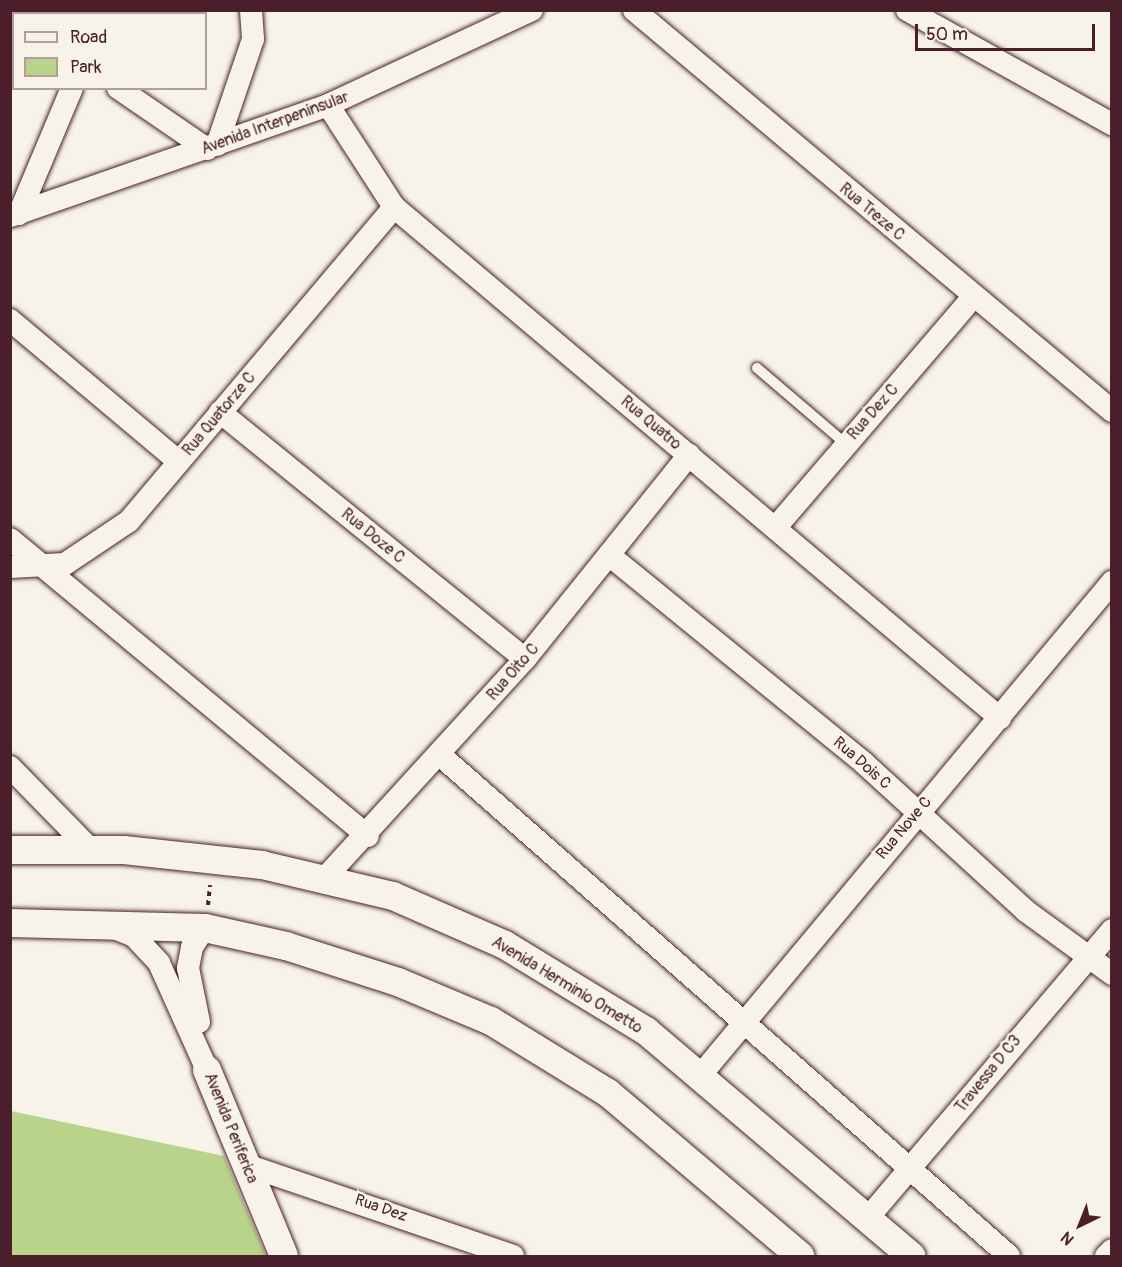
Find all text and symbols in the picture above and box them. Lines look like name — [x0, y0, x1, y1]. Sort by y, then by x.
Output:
legend — [12, 12, 207, 90]
scale bar — [918, 12, 1098, 50]
text: 50 m — [926, 23, 968, 46]
text: Road — [70, 26, 107, 49]
text: Park — [70, 56, 102, 79]
street label: Avenida Interpeninsular — [199, 87, 351, 159]
street label: Rua Treze C — [835, 179, 909, 245]
street label: Rua Quatorze C — [178, 368, 260, 460]
street label: Rua Dez C — [844, 380, 902, 444]
street label: Rua Quatro — [617, 392, 685, 454]
street label: Rua Doze C — [337, 504, 409, 568]
street label: Rua Oito C — [483, 639, 543, 705]
street label: Rua Dois C — [829, 733, 895, 793]
street label: Rua Nove C — [872, 793, 936, 863]
street label: Avenida Herminio Ometto — [488, 932, 646, 1038]
street label: Travessa D C3 — [951, 1031, 1025, 1117]
street label: Avenida Periferica — [200, 1070, 262, 1186]
street label: Rua Dez — [352, 1190, 410, 1226]
north arrow — [1050, 1195, 1110, 1255]
text: N — [1057, 1227, 1079, 1249]

